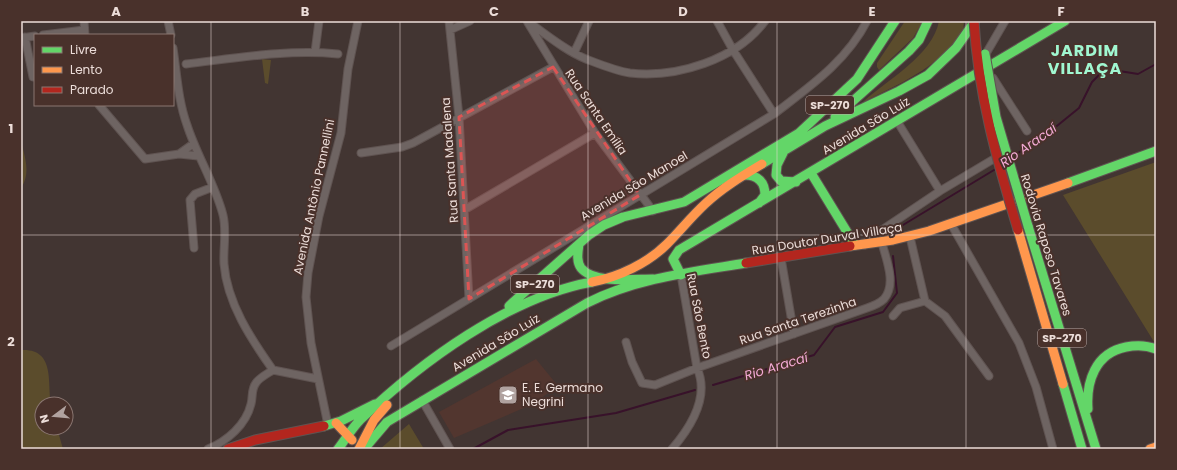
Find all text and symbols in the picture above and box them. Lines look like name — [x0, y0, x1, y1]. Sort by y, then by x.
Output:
text: A — [111, 2, 121, 21]
text: B — [301, 2, 310, 21]
text: C — [489, 2, 499, 21]
text: D — [678, 2, 688, 21]
text: E — [868, 2, 876, 21]
text: F — [1057, 2, 1065, 21]
legend — [34, 34, 174, 106]
district label: JARDIM VILLAÇA — [1048, 39, 1122, 80]
text: Livre — [70, 41, 97, 58]
text: Lento — [70, 61, 103, 78]
street label: Rua Santa Emília — [561, 65, 632, 158]
text: Parado — [70, 81, 114, 98]
street label: Avenida São Luiz — [819, 93, 913, 159]
road number: SP-270 — [806, 96, 854, 114]
street label: Rua Santa Madalena — [437, 97, 462, 223]
street label: Avenida Antônio Pannellini — [289, 117, 338, 276]
water label: Rio Aracaí — [996, 118, 1061, 172]
text: 1 — [9, 119, 13, 138]
street label: Avenida São Manoel — [577, 147, 691, 224]
street label: Rodovia Raposo Tavares — [1017, 172, 1076, 318]
street label: Rua Doutor Durval Villaça — [751, 218, 903, 259]
street label: Rua São Bento — [683, 272, 716, 360]
road number: SP-270 — [511, 275, 559, 293]
street label: Rua Santa Terezinha — [737, 293, 859, 349]
street label: Avenida São Luiz — [449, 310, 543, 376]
road number: SP-270 — [1038, 329, 1086, 347]
text: 2 — [7, 332, 15, 351]
water label: Rio Aracaí — [742, 348, 811, 385]
place label: E. E. Germano Negrini — [522, 379, 603, 410]
school or university icon: E. E. Germano Negrini — [497, 384, 519, 406]
north arrow — [34, 396, 74, 436]
text: N — [36, 413, 53, 425]

